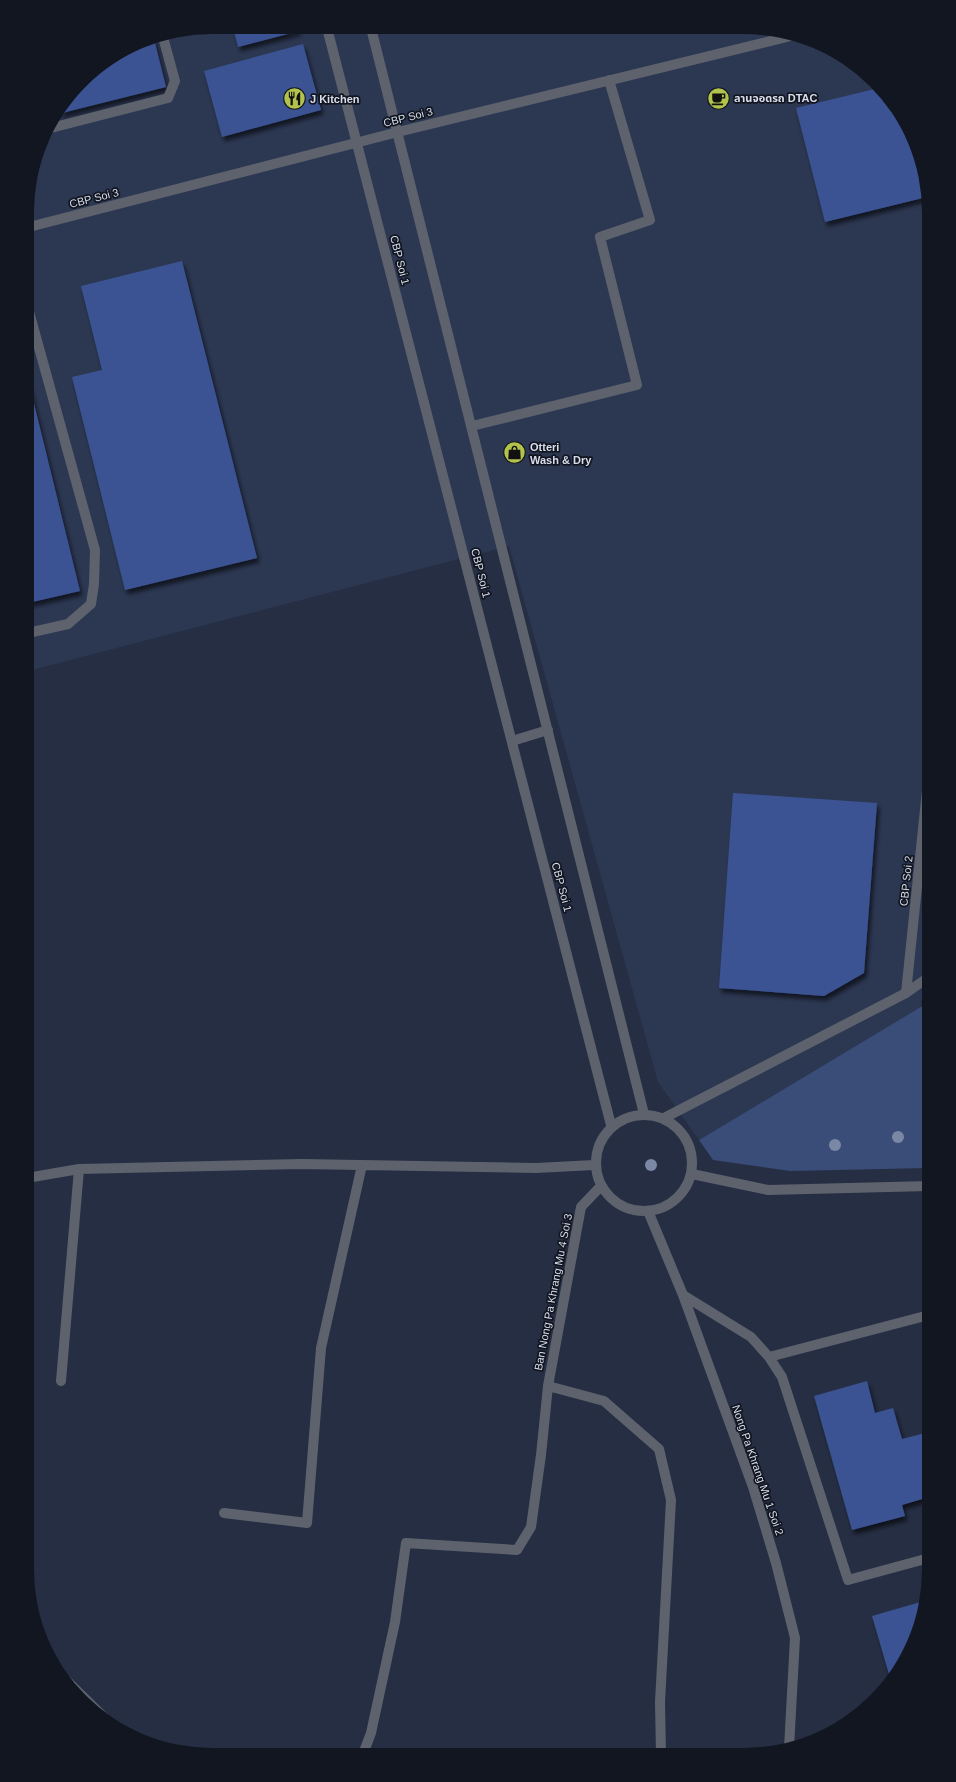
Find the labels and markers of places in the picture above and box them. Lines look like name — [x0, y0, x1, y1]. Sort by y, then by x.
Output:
cafe icon: ลานจอดรถ DTAC — [705, 85, 731, 111]
restaurant icon: J Kitchen — [281, 86, 307, 112]
place label: ลานจอดรถ DTAC — [734, 92, 818, 104]
place label: J Kitchen — [310, 93, 360, 105]
shop icon: Otteri Wash & Dry — [501, 440, 527, 466]
place label: Otteri Wash & Dry — [530, 441, 592, 466]

